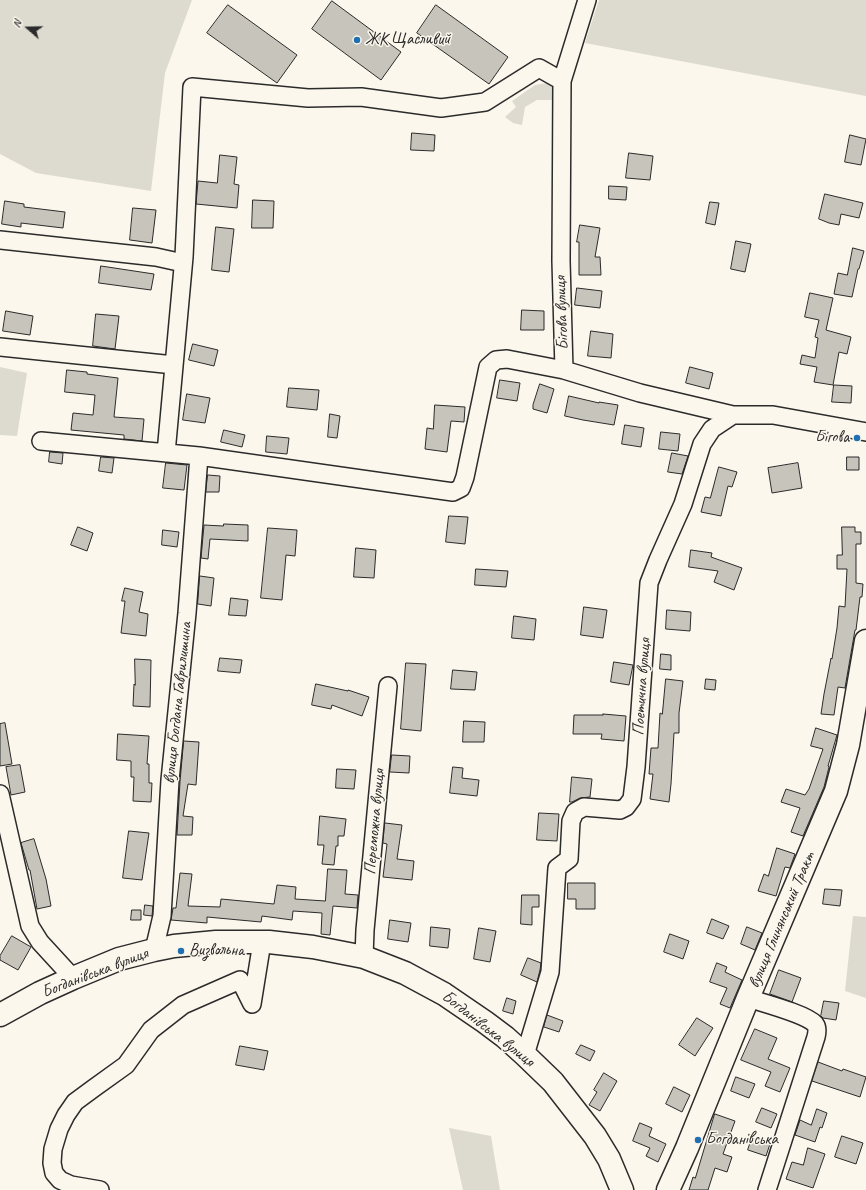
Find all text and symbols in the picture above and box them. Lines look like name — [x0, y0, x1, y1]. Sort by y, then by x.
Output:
north arrow — [8, 8, 48, 48]
text: N — [9, 18, 24, 29]
place label: ЖК Щасливий — [365, 30, 450, 50]
marker: ЖК Щасливий — [352, 35, 362, 45]
street label: Бігова вулиця — [551, 276, 573, 350]
place label: Бігова — [815, 428, 849, 448]
marker: Бігова — [852, 433, 862, 443]
street label: вулиця Богдана Гаврилишина — [159, 621, 197, 785]
street label: Поетична вулиця — [628, 638, 656, 736]
street label: Переможна вулиця — [360, 768, 390, 876]
street label: вулиця Глинянський Тракт — [744, 849, 820, 991]
place label: Визвольна — [189, 941, 244, 961]
street label: Богданівська вулиця — [39, 943, 151, 1003]
marker: Визвольна — [176, 946, 186, 956]
street label: Богданівська вулиця — [438, 986, 538, 1072]
place label: Богданівська — [706, 1130, 778, 1150]
marker: Богданівська — [693, 1135, 703, 1145]

